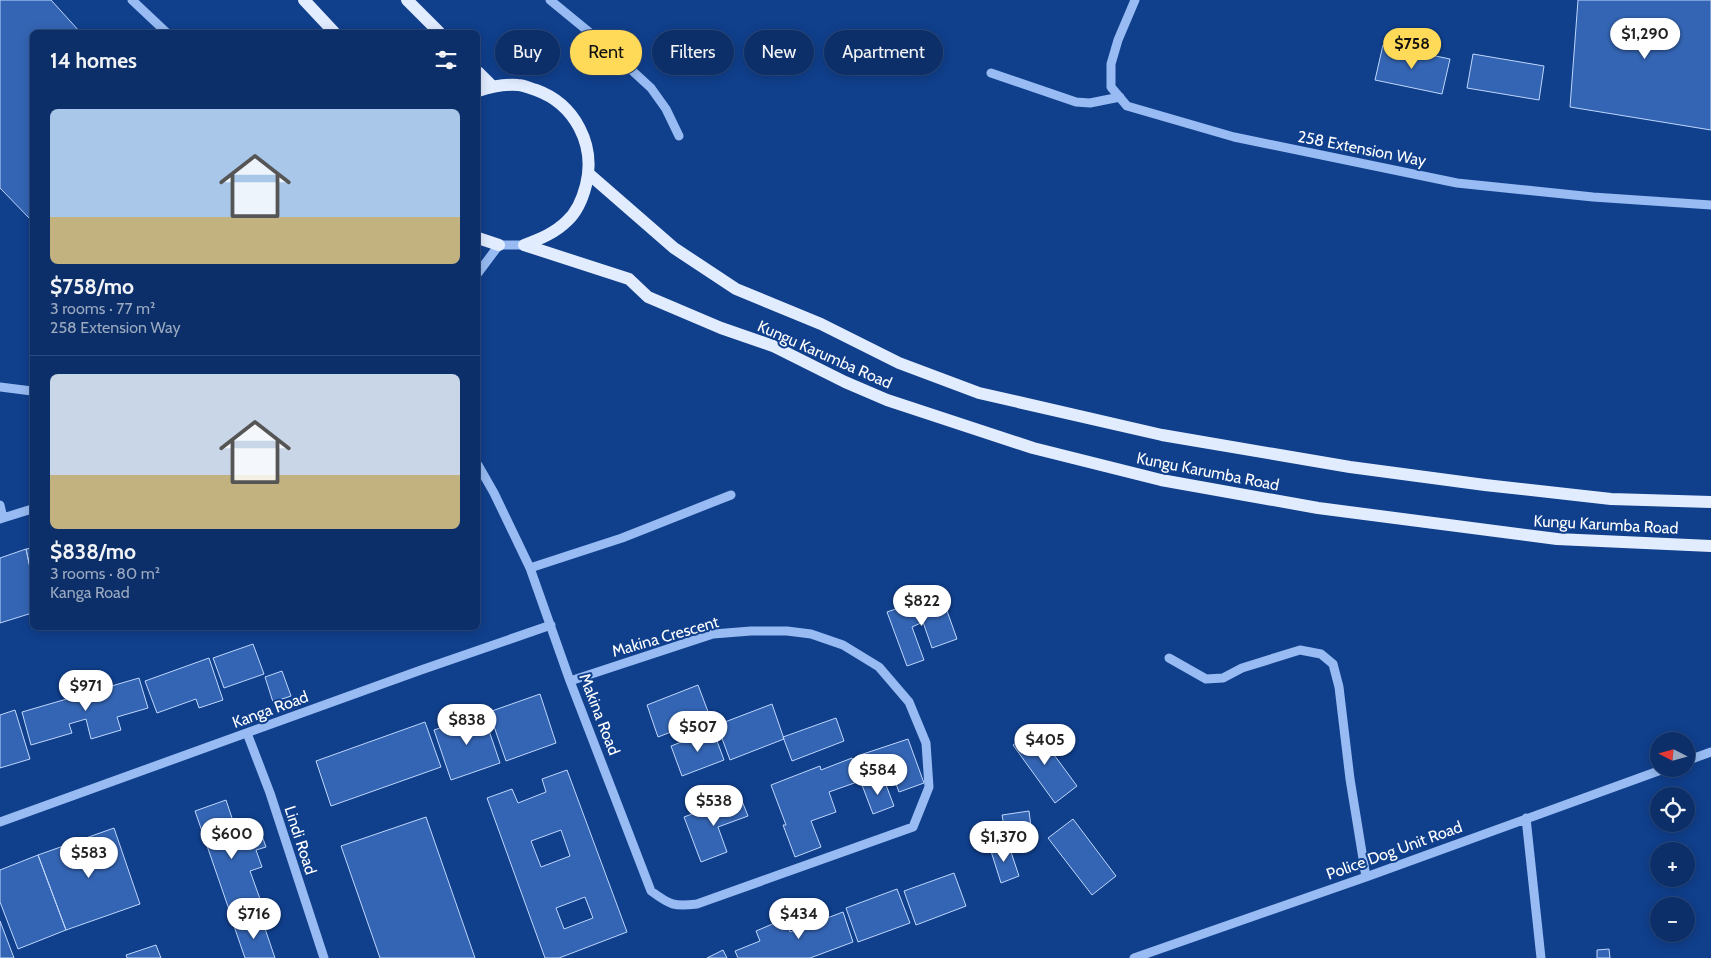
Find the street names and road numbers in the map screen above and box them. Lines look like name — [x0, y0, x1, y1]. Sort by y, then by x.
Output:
street label: 258 Extension Way — [1296, 127, 1428, 170]
street label: Kungu Karumba Road — [755, 316, 895, 393]
street label: Kungu Karumba Road — [1135, 448, 1281, 495]
street label: Kungu Karumba Road — [1533, 511, 1679, 538]
street label: Makina Crescent — [609, 612, 721, 661]
street label: Makina Road — [575, 671, 624, 758]
street label: Kanga Road — [230, 687, 311, 732]
street label: Lindi Road — [281, 803, 321, 877]
street label: Police Dog Unit Road — [1324, 817, 1465, 884]

